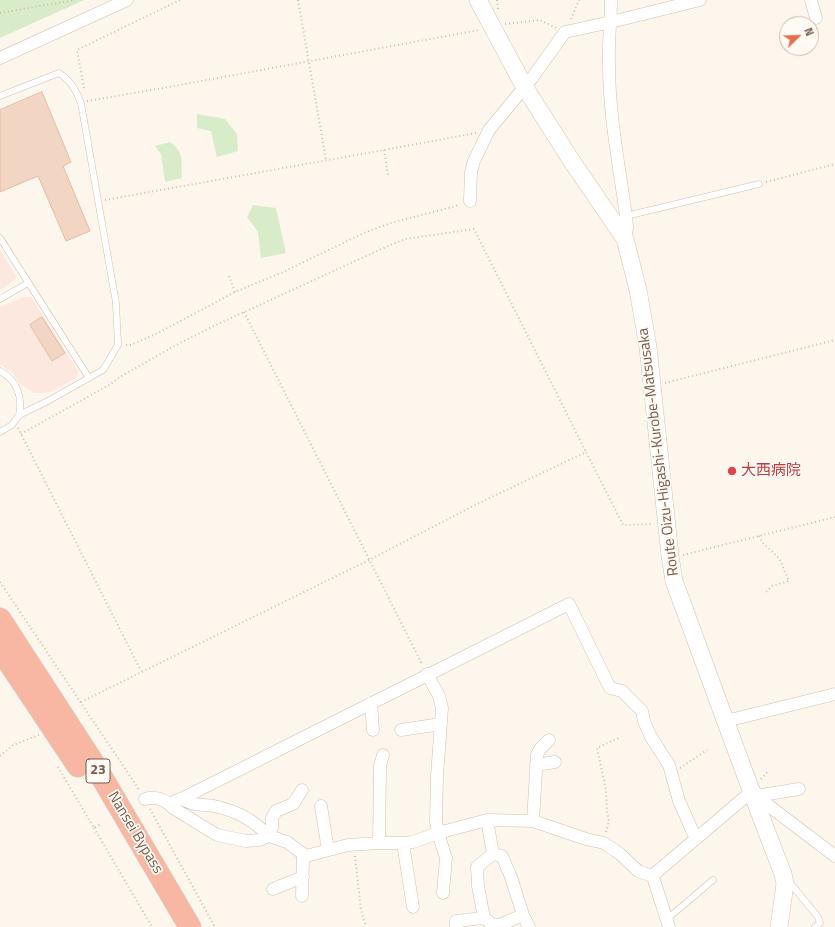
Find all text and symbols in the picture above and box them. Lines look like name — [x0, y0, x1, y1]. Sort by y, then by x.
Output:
north arrow — [779, 16, 819, 56]
text: N — [800, 25, 818, 38]
street label: Route Oizu-Higashi-Kurobe-Matsusaka — [635, 327, 683, 577]
place label: 大西病院 — [741, 462, 801, 480]
marker: 大西病院 — [726, 465, 738, 477]
road number: 23 — [86, 759, 110, 783]
street label: Nansei Bypass — [103, 789, 167, 877]

